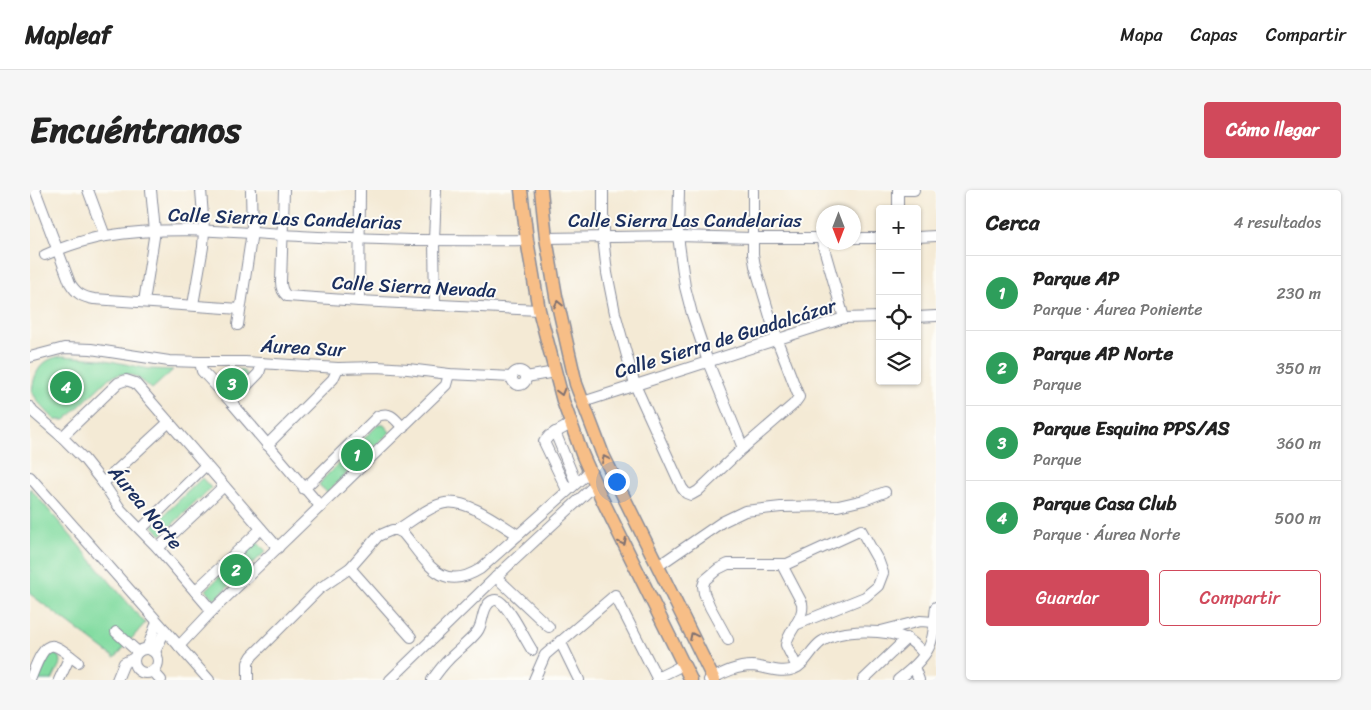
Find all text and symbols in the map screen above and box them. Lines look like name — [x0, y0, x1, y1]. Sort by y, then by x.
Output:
text: Mapleaf — [25, 14, 111, 56]
text: Mapa — [1120, 19, 1163, 51]
text: Capas — [1191, 19, 1238, 51]
text: Compartir — [1266, 19, 1346, 51]
text: Encuéntranos — [30, 99, 241, 161]
button: Cómo llegar — [1204, 102, 1341, 158]
street label: Calle Sierra Las Candelarias — [168, 198, 403, 239]
street label: Calle Sierra Las Candelarias — [568, 204, 802, 237]
text: Cerca — [986, 204, 1040, 242]
north arrow — [816, 205, 861, 250]
map controls — [876, 205, 921, 385]
button: + — [876, 205, 921, 250]
text: 4 resultados — [1233, 208, 1321, 237]
button: − — [876, 250, 921, 295]
text: Parque AP — [1033, 262, 1119, 295]
street label: Calle Sierra Nevada — [331, 266, 497, 307]
text: 1 — [999, 279, 1005, 308]
text: 230 m — [1276, 279, 1321, 308]
street label: Calle Sierra de Guadalcázar — [610, 289, 841, 388]
button: locate — [876, 295, 921, 340]
text: Parque · Áurea Poniente — [1033, 295, 1203, 324]
one-way arrow — [553, 300, 564, 309]
street label: Áurea Sur — [259, 329, 347, 366]
text: Parque AP Norte — [1033, 337, 1173, 370]
button: layers — [876, 340, 921, 385]
text: 2 — [997, 354, 1007, 383]
text: 350 m — [1276, 354, 1321, 383]
pin: 3 — [216, 365, 248, 403]
pin: 4 — [50, 368, 82, 406]
text: Parque — [1033, 370, 1081, 399]
one-way arrow — [555, 388, 566, 396]
text: Parque Esquina PPS/AS — [1033, 412, 1230, 445]
text: 3 — [998, 429, 1006, 458]
text: 360 m — [1277, 429, 1321, 458]
pin: 1 — [341, 436, 373, 474]
text: Parque — [1033, 445, 1081, 474]
one-way arrow — [601, 455, 611, 464]
street label: Áurea Norte — [99, 457, 191, 557]
your location — [604, 469, 630, 495]
text: Parque Casa Club — [1033, 487, 1177, 520]
text: 4 — [997, 504, 1007, 533]
text: 500 m — [1275, 504, 1321, 533]
text: Parque · Áurea Norte — [1033, 520, 1181, 549]
one-way arrow — [617, 537, 627, 546]
pin: 2 — [220, 551, 252, 589]
button: Guardar — [986, 570, 1149, 626]
button: Compartir — [1159, 570, 1321, 626]
one-way arrow — [689, 632, 699, 641]

